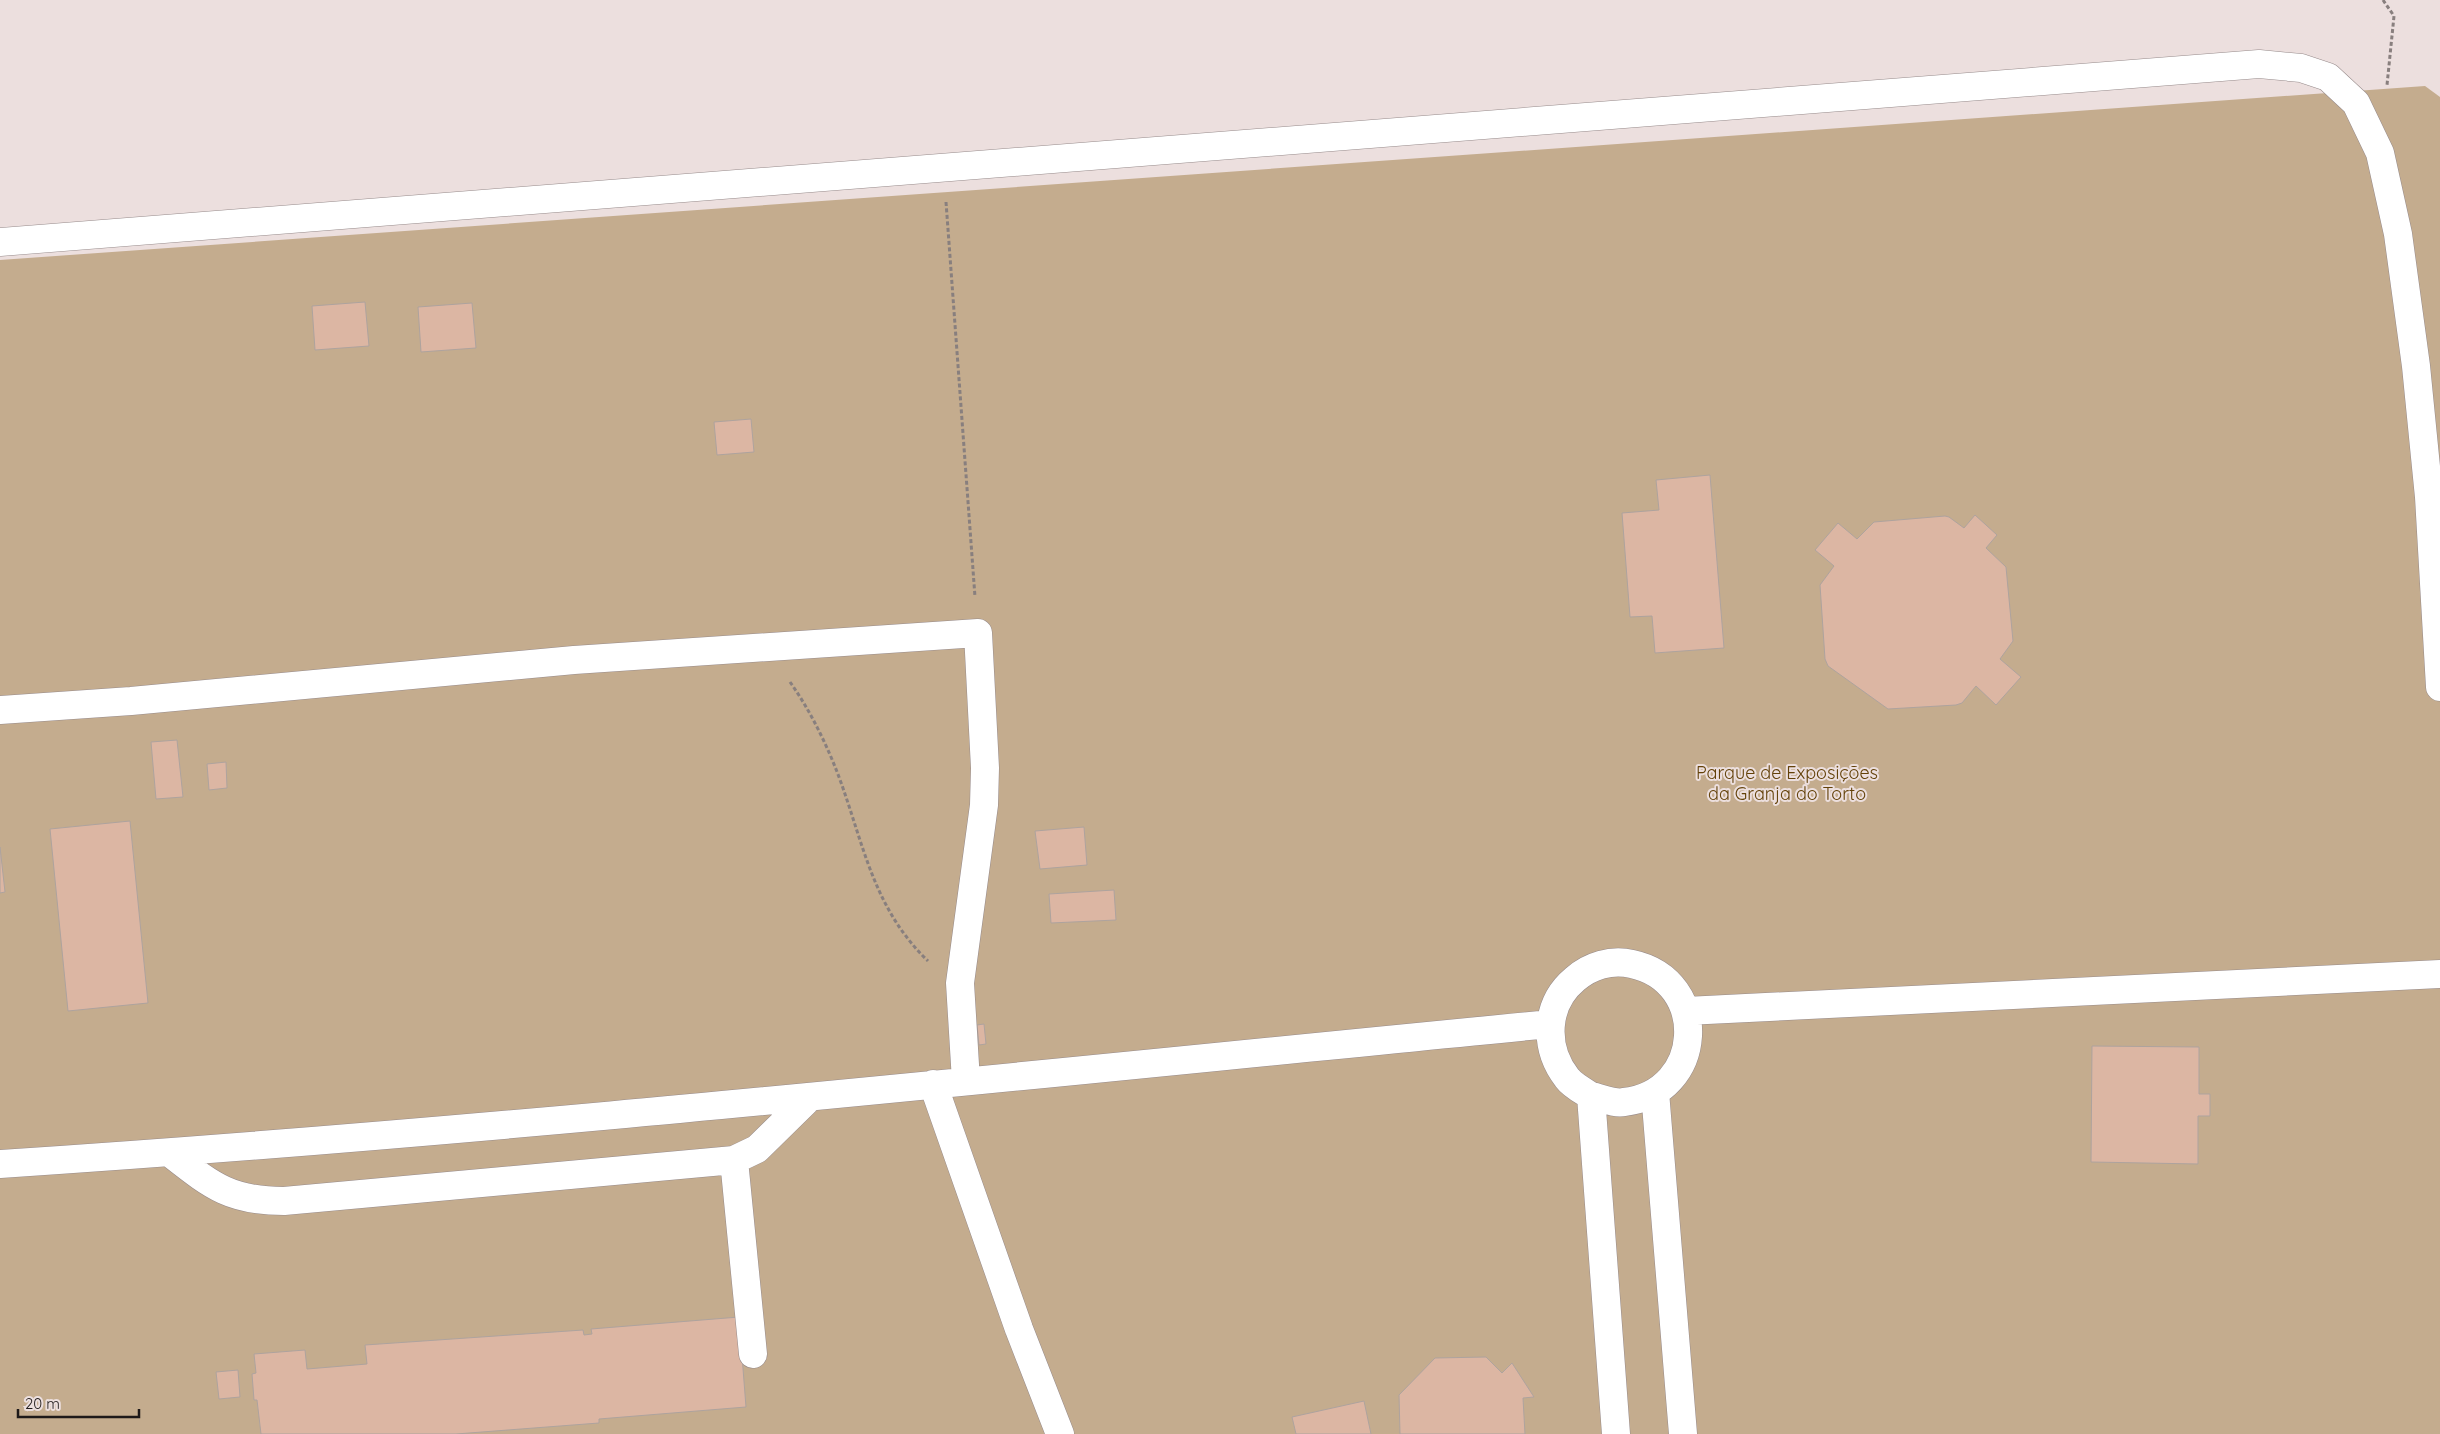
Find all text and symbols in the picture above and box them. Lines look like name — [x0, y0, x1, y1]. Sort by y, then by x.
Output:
park label: Parque de Exposições da Granja do Torto — [1696, 761, 1878, 805]
scale bar — [18, 1386, 139, 1418]
text: 20 m — [25, 1394, 60, 1413]

